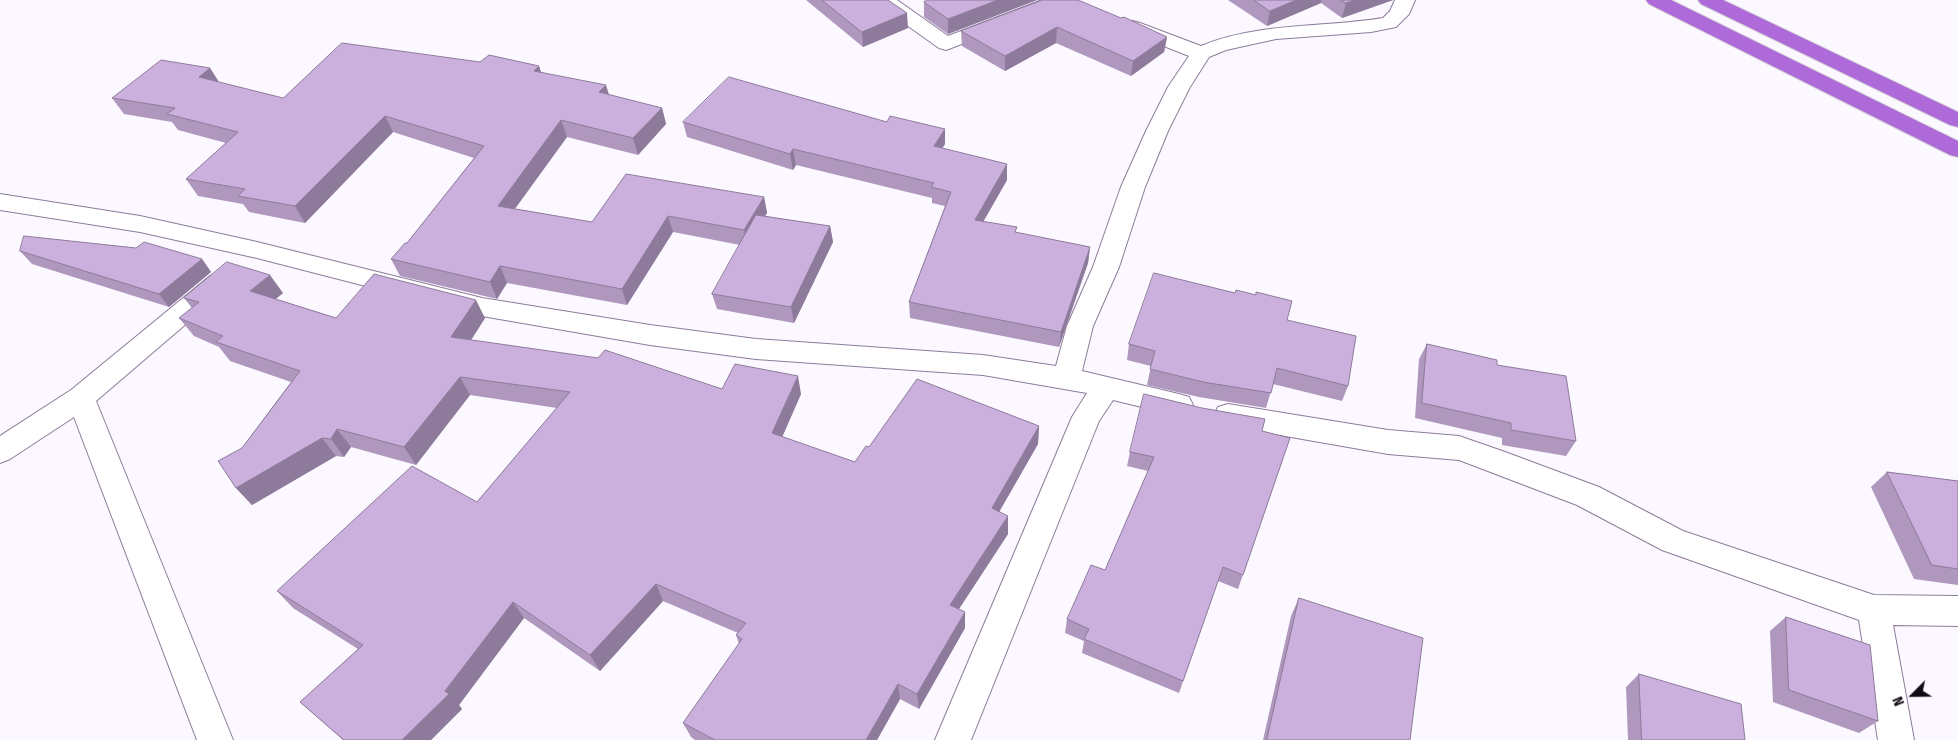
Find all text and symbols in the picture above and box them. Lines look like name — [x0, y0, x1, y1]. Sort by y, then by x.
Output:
north arrow — [1888, 670, 1938, 720]
text: N — [1889, 694, 1908, 708]

